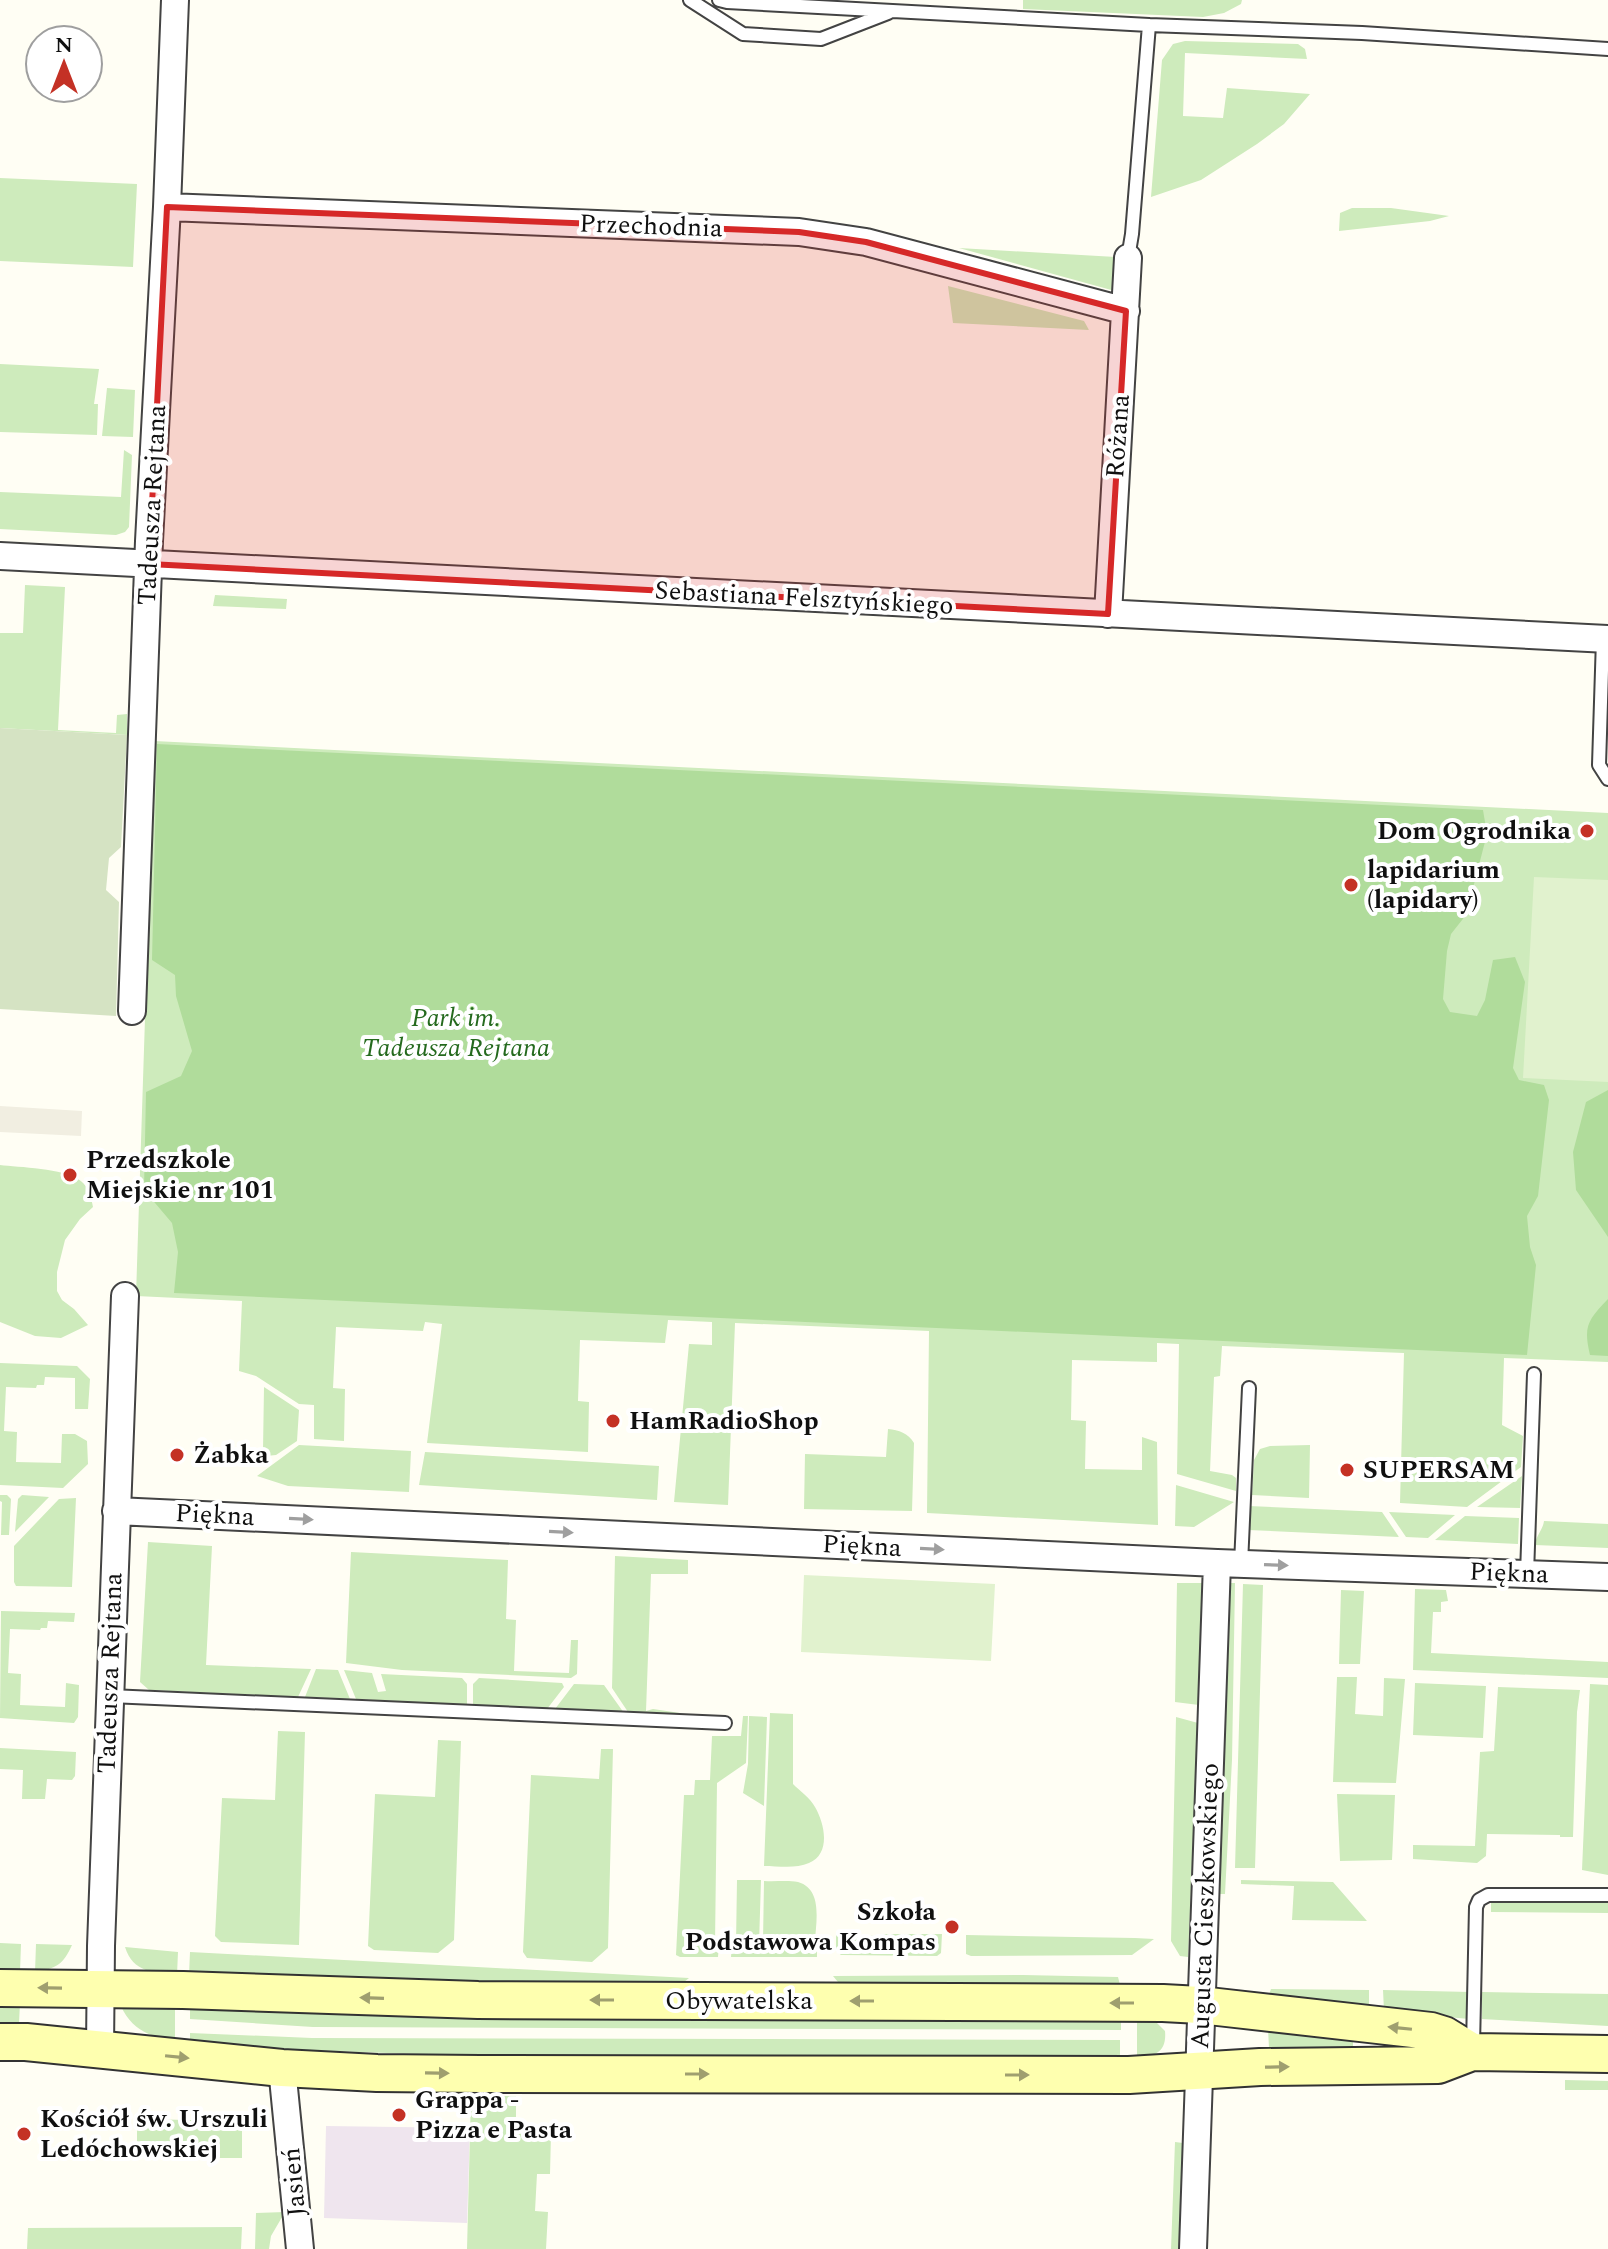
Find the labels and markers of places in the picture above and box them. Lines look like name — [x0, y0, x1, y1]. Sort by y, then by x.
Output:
place label: Dom Ogrodnika — [1377, 811, 1572, 851]
marker: Dom Ogrodnika — [1578, 822, 1596, 840]
place label: lapidarium (lapidary) — [1367, 850, 1500, 920]
marker: lapidarium (lapidary) — [1342, 876, 1360, 894]
place label: Przedszkole Miejskie nr 101 — [86, 1140, 274, 1210]
marker: Przedszkole Miejskie nr 101 — [61, 1166, 79, 1184]
place label: HamRadioShop — [629, 1401, 818, 1441]
marker: HamRadioShop — [604, 1412, 622, 1430]
place label: Żabka — [193, 1435, 269, 1475]
marker: Żabka — [168, 1446, 186, 1464]
place label: SUPERSAM — [1363, 1450, 1515, 1490]
marker: SUPERSAM — [1338, 1461, 1356, 1479]
place label: Szkoła Podstawowa Kompas — [685, 1892, 937, 1962]
marker: Szkoła Podstawowa Kompas — [943, 1918, 961, 1936]
place label: Grappa - Pizza e Pasta — [415, 2080, 573, 2150]
place label: Kościół św. Urszuli Ledóchowskiej — [40, 2099, 268, 2169]
marker: Grappa - Pizza e Pasta — [390, 2106, 408, 2124]
marker: Kościół św. Urszuli Ledóchowskiej — [15, 2125, 33, 2143]

